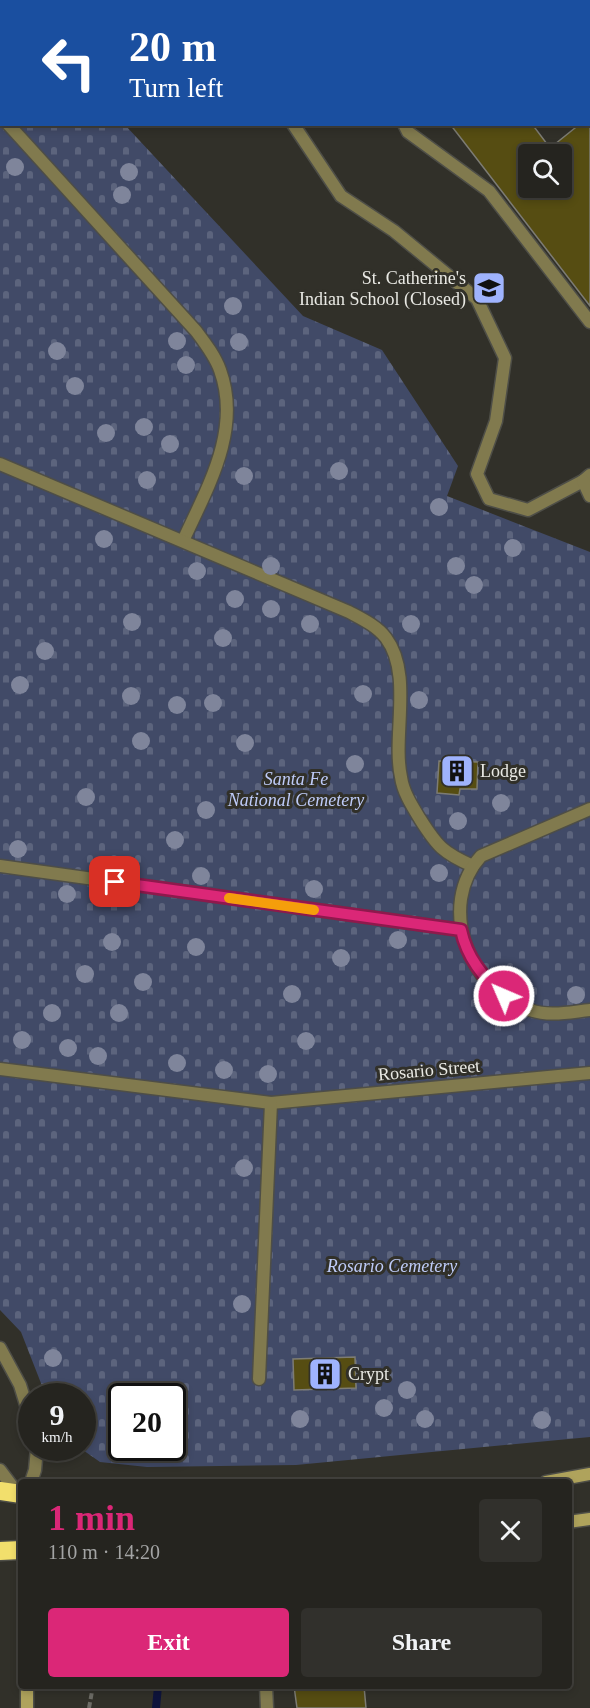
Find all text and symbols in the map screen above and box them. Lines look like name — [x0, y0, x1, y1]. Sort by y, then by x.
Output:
icon: left — [30, 24, 108, 102]
text: 20 m — [129, 24, 217, 70]
text: Turn left — [129, 73, 223, 103]
map controls — [518, 144, 572, 198]
button: search — [518, 144, 572, 198]
place label: St. Catherine's Indian School (Closed) — [299, 268, 466, 310]
school or university icon: St. Catherine's Indian School (Closed) — [471, 270, 507, 306]
building icon: Lodge — [439, 753, 475, 789]
place label: Lodge — [480, 761, 526, 781]
park label: Santa Fe National Cemetery — [227, 769, 364, 810]
pin — [89, 856, 140, 907]
icon: arrive — [98, 865, 131, 898]
position arrow — [472, 964, 536, 1028]
street label: Rosario Street — [377, 1056, 481, 1084]
park label: Rosario Cemetery — [326, 1256, 457, 1276]
building icon: Crypt — [307, 1356, 343, 1392]
place label: Crypt — [348, 1364, 389, 1384]
speed limit sign: 20 — [108, 1383, 186, 1461]
text: 9 — [50, 1398, 65, 1431]
text: km/h — [42, 1429, 72, 1445]
text: 1 min — [48, 1498, 135, 1538]
button: close — [479, 1499, 542, 1562]
text: 110 m · 14:20 — [48, 1541, 160, 1563]
button: Exit — [48, 1608, 289, 1677]
button: Share — [301, 1608, 542, 1677]

